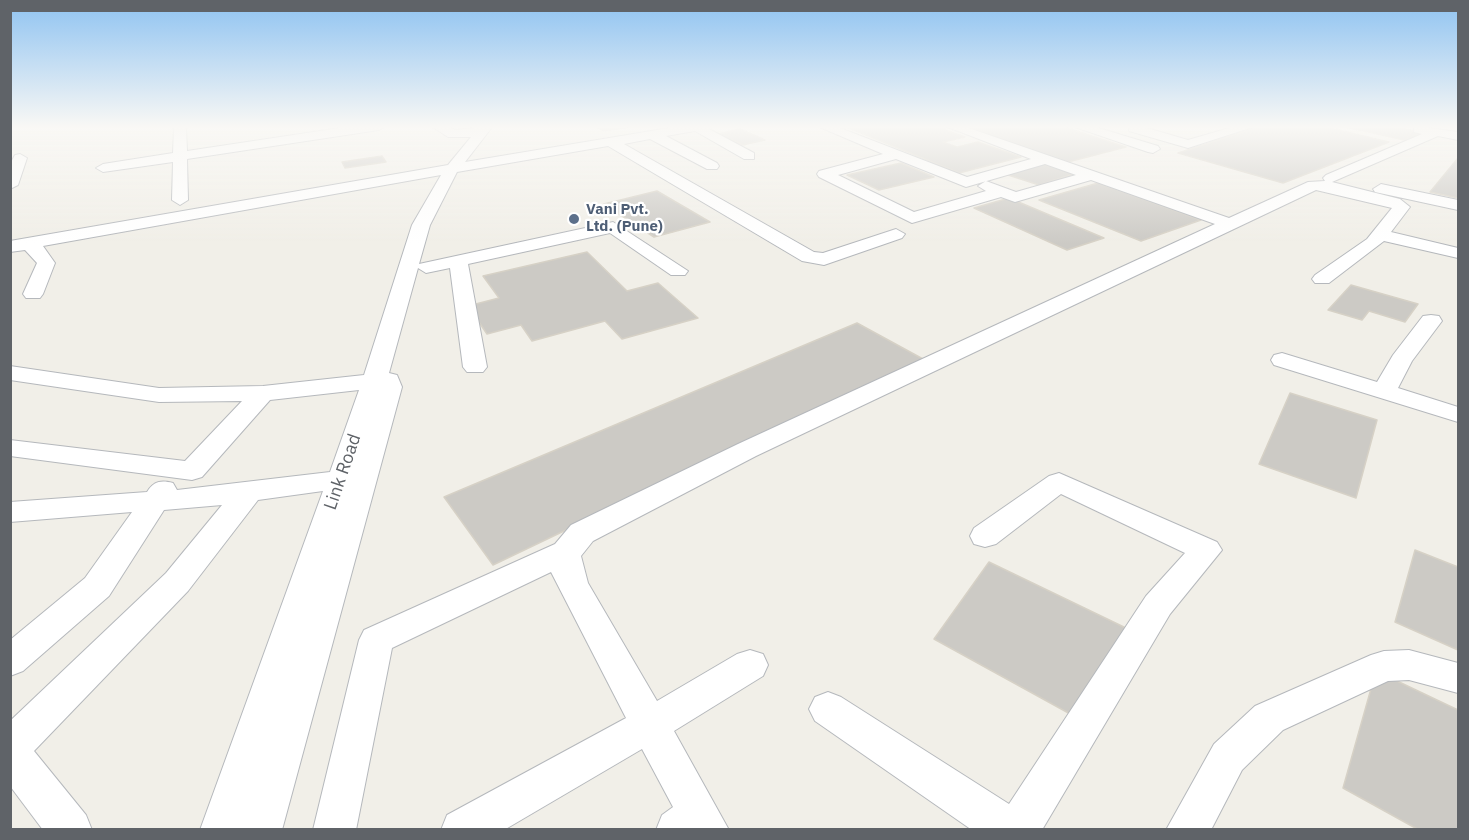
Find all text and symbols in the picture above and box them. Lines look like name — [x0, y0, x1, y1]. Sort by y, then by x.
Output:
place label: Vani Pvt. Ltd. (Pune) — [586, 201, 663, 236]
marker: Vani Pvt. Ltd. (Pune) — [567, 212, 581, 226]
street label: Link Road — [320, 431, 366, 513]

